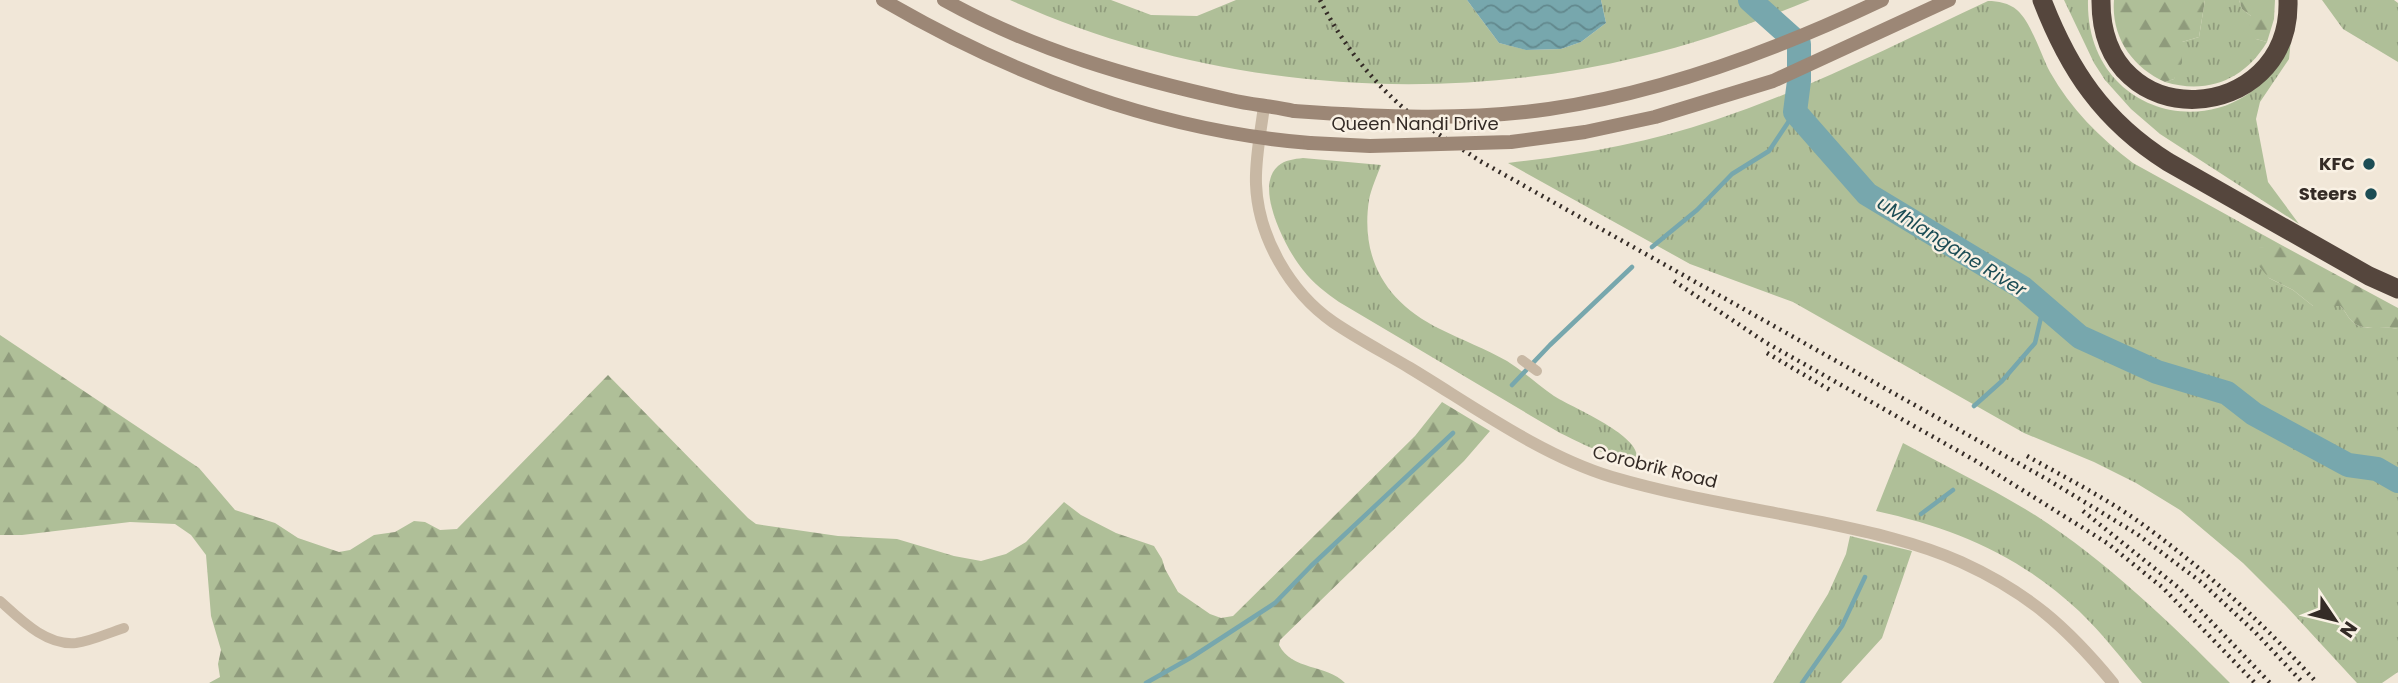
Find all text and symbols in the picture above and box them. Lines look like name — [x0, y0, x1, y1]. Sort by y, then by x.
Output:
street label: Queen Nandi Drive — [1331, 111, 1499, 136]
place label: KFC — [2319, 151, 2355, 176]
marker: KFC — [2361, 156, 2377, 172]
place label: Steers — [2299, 181, 2357, 206]
marker: Steers — [2363, 186, 2379, 202]
water label: uMhlangane River — [1872, 190, 2032, 304]
street label: Corobrik Road — [1590, 439, 1720, 494]
north arrow — [2300, 585, 2370, 655]
text: N — [2333, 616, 2364, 643]

